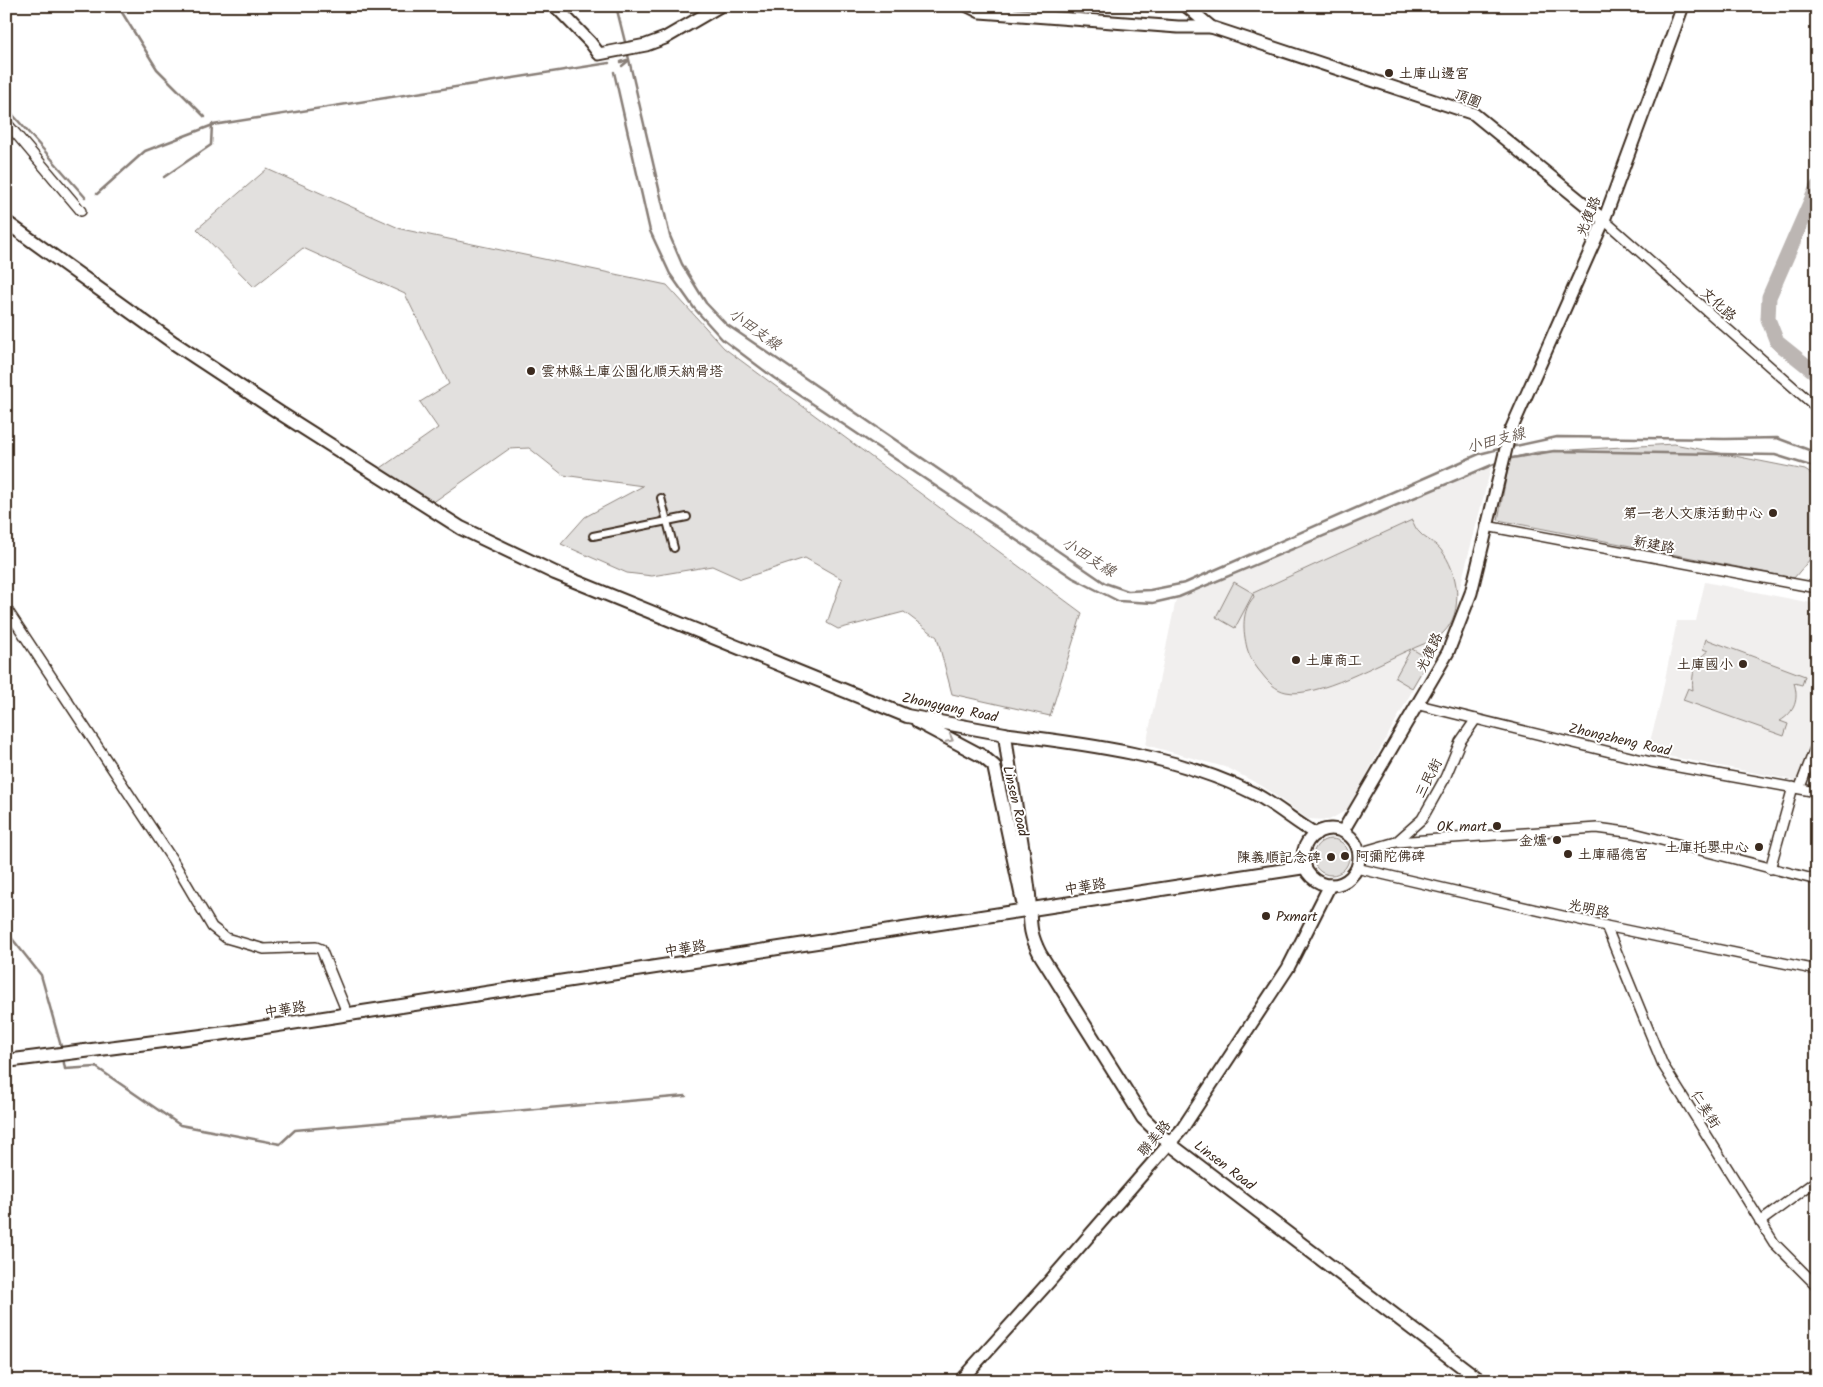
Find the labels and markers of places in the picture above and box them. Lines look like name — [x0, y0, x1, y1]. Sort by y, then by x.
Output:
place label: 土庫山邊宮 — [1399, 63, 1469, 85]
marker: 土庫山邊宮 — [1383, 67, 1395, 79]
place label: 雲林縣土庫公園化順天納骨塔 — [541, 361, 723, 383]
marker: 雲林縣土庫公園化順天納骨塔 — [525, 365, 537, 377]
place label: 第一老人文康活動中心 — [1623, 503, 1763, 525]
marker: 第一老人文康活動中心 — [1767, 507, 1779, 519]
place label: 土庫商工 — [1306, 650, 1362, 672]
marker: 土庫商工 — [1290, 654, 1302, 666]
place label: 土庫國小 — [1677, 654, 1733, 676]
marker: 土庫國小 — [1737, 658, 1749, 670]
place label: OK mart — [1437, 816, 1488, 838]
marker: OK mart — [1491, 820, 1503, 832]
place label: 金爐 — [1519, 830, 1547, 852]
marker: 金爐 — [1551, 834, 1563, 846]
place label: 土庫托嬰中心 — [1665, 837, 1749, 859]
marker: 土庫托嬰中心 — [1753, 841, 1765, 853]
place label: 土庫福德宮 — [1578, 844, 1648, 866]
place label: 阿彌陀佛碑 — [1355, 846, 1425, 868]
place label: 陳義順記念碑 — [1237, 847, 1321, 869]
marker: 土庫福德宮 — [1562, 848, 1574, 860]
marker: 阿彌陀佛碑 — [1339, 850, 1351, 862]
marker: 陳義順記念碑 — [1325, 851, 1337, 863]
place label: Pxmart — [1276, 906, 1318, 928]
marker: Pxmart — [1260, 910, 1272, 922]

